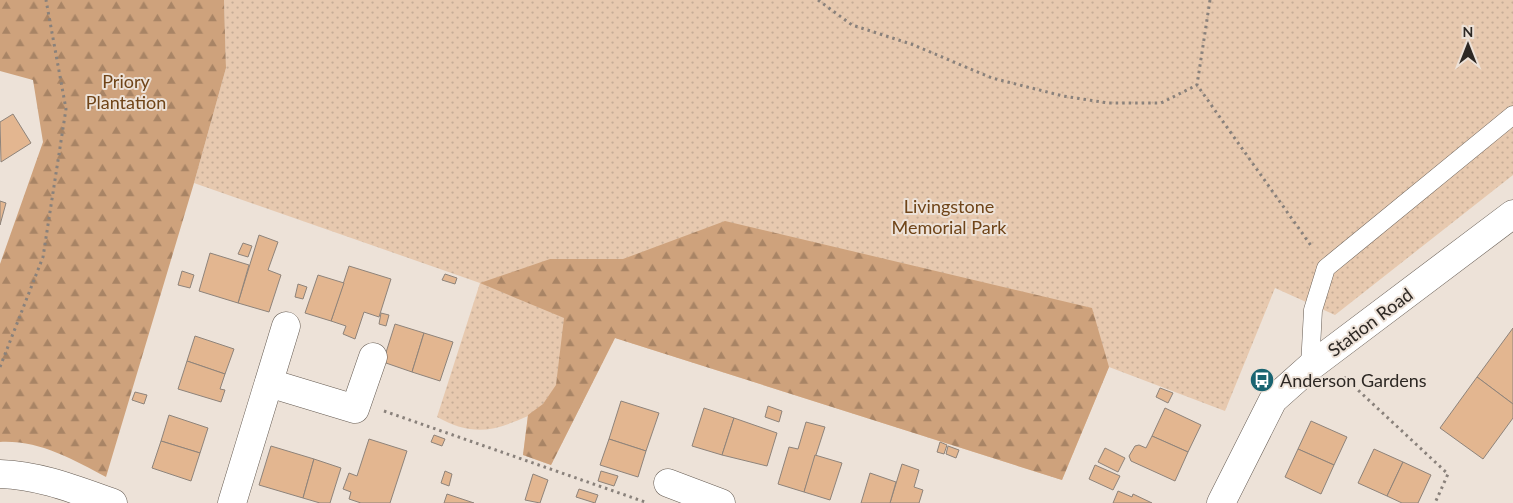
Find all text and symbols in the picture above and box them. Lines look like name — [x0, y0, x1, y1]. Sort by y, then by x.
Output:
north arrow — [1443, 20, 1493, 70]
text: N — [1463, 23, 1473, 40]
park label: Priory Plantation — [86, 70, 166, 113]
park label: Livingstone Memorial Park — [892, 195, 1007, 238]
street label: Station Road — [1323, 283, 1417, 361]
bus stop icon: Anderson Gardens — [1249, 367, 1275, 393]
place label: Anderson Gardens — [1280, 369, 1427, 391]

